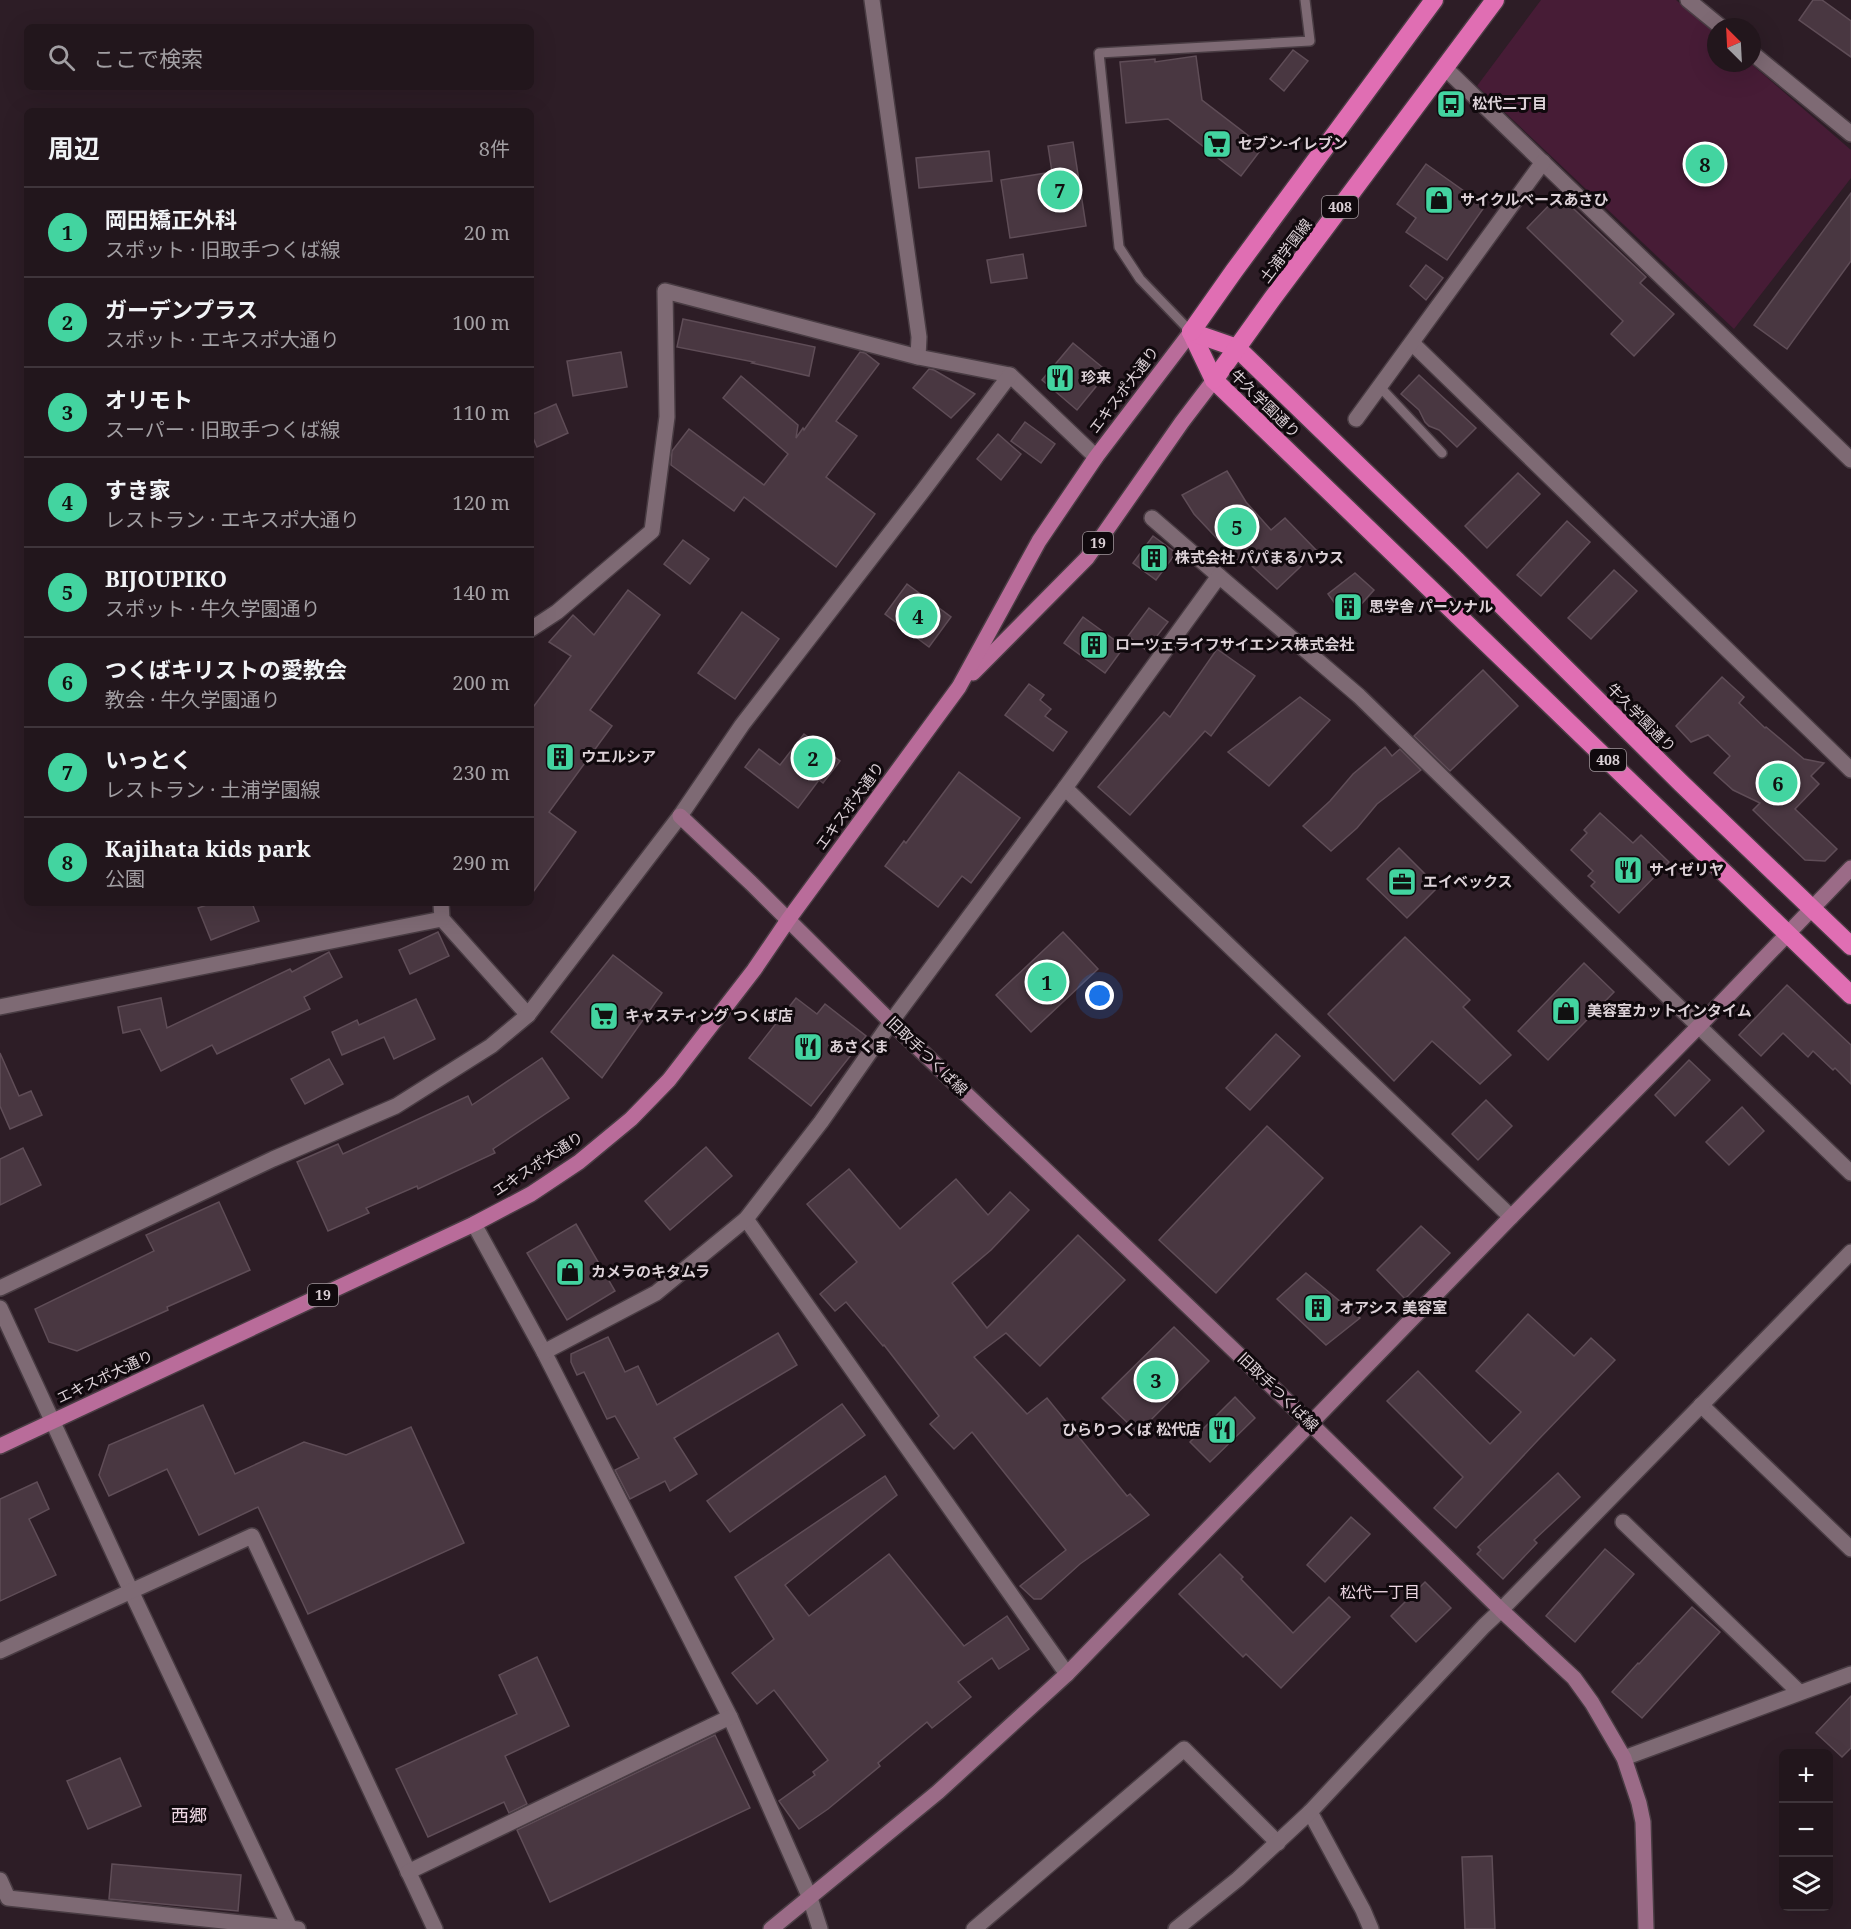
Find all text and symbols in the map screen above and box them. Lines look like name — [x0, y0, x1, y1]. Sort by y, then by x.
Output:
north arrow — [1707, 18, 1761, 72]
search box — [24, 24, 534, 90]
icon: search — [45, 41, 78, 74]
text: ここで検索 — [93, 43, 203, 73]
bus stop icon: 松代二丁目 — [1435, 88, 1467, 120]
place label: 松代二丁目 — [1472, 93, 1547, 113]
supermarket icon: セブン-イレブン — [1201, 128, 1233, 160]
text: 周辺 — [48, 130, 100, 166]
place label: セブン-イレブン — [1238, 133, 1348, 153]
text: 8件 — [479, 135, 510, 162]
pin: 8 — [1686, 142, 1724, 186]
pin: 7 — [1040, 168, 1080, 213]
shop icon: サイクルベースあさひ — [1423, 184, 1455, 216]
place label: サイクルベースあさひ — [1460, 189, 1609, 209]
road number: 408 — [1322, 196, 1358, 218]
text: 岡田矯正外科 — [105, 204, 237, 234]
street label: 土浦学園線 — [1255, 214, 1316, 286]
text: 1 — [62, 219, 73, 246]
text: 20 m — [464, 219, 510, 246]
text: スポット · 旧取手つくば線 — [105, 236, 340, 263]
text: ガーデンプラス — [105, 294, 258, 324]
text: 2 — [62, 309, 73, 336]
text: 100 m — [452, 309, 510, 336]
text: スポット · エキスポ大通り — [105, 326, 340, 353]
street label: エキスポ大通り — [1084, 342, 1163, 437]
restaurant icon: 珍来 — [1044, 362, 1076, 394]
street label: 牛久学園通り — [1226, 365, 1305, 442]
place label: 珍来 — [1081, 367, 1111, 387]
text: オリモト — [105, 384, 193, 414]
text: 3 — [62, 399, 73, 426]
text: 110 m — [452, 399, 510, 426]
text: スーパー · 旧取手つくば線 — [105, 416, 340, 443]
text: すき家 — [105, 474, 171, 504]
text: 4 — [62, 489, 73, 516]
text: 120 m — [452, 489, 510, 516]
pin: 5 — [1218, 504, 1256, 550]
text: レストラン · エキスポ大通り — [105, 506, 360, 533]
road number: 19 — [1083, 532, 1113, 554]
building icon: 株式会社 パパまるハウス — [1138, 542, 1170, 574]
place label: 株式会社 パパまるハウス — [1175, 547, 1344, 567]
text: BIJOUPIKO — [105, 563, 227, 593]
text: 5 — [62, 579, 73, 606]
text: 140 m — [452, 579, 510, 606]
building icon: 思学舎 パーソナル — [1332, 591, 1364, 623]
pin: 4 — [898, 594, 938, 638]
text: スポット · 牛久学園通り — [105, 595, 320, 622]
place label: 思学舎 パーソナル — [1369, 596, 1493, 616]
building icon: ローツェライフサイエンス株式会社 — [1078, 629, 1110, 661]
place label: ローツェライフサイエンス株式会社 — [1115, 634, 1354, 654]
text: つくばキリストの愛教会 — [105, 654, 347, 684]
text: 6 — [62, 669, 73, 696]
text: 200 m — [452, 669, 510, 696]
street label: 牛久学園通り — [1603, 678, 1681, 756]
text: 教会 · 牛久学園通り — [105, 686, 280, 713]
pin: 2 — [794, 736, 832, 780]
building icon: ウエルシア — [544, 741, 576, 773]
text: いっとく — [105, 744, 192, 774]
place label: ウエルシア — [581, 746, 656, 766]
road number: 408 — [1590, 749, 1626, 771]
street label: エキスポ大通り — [810, 757, 888, 854]
text: 7 — [62, 759, 73, 786]
text: 230 m — [452, 759, 510, 786]
pin: 6 — [1758, 760, 1798, 806]
text: レストラン · 土浦学園線 — [105, 776, 320, 803]
text: Kajihata kids park — [105, 833, 311, 863]
text: 8 — [62, 849, 73, 876]
text: 290 m — [452, 849, 510, 876]
restaurant icon: サイゼリヤ — [1612, 854, 1644, 886]
place label: サイゼリヤ — [1649, 859, 1724, 879]
text: 公園 — [105, 865, 145, 892]
office icon: エイベックス — [1386, 866, 1418, 898]
place label: エイベックス — [1423, 871, 1513, 891]
pin: 1 — [1028, 960, 1066, 1004]
your location — [1085, 981, 1114, 1010]
shop icon: 美容室カットインタイム — [1550, 995, 1582, 1027]
supermarket icon: キャスティング つくば店 — [588, 1000, 620, 1032]
place label: 美容室カットインタイム — [1587, 1000, 1752, 1020]
place label: キャスティング つくば店 — [625, 1005, 793, 1025]
street label: 旧取手つくば線 — [883, 1012, 972, 1099]
restaurant icon: あさくま — [792, 1031, 824, 1063]
place label: あさくま — [829, 1036, 889, 1056]
street label: エキスポ大通り — [488, 1126, 587, 1200]
shop icon: カメラのキタムラ — [554, 1256, 586, 1288]
place label: カメラのキタムラ — [591, 1261, 710, 1281]
road number: 19 — [308, 1284, 338, 1306]
building icon: オアシス 美容室 — [1302, 1292, 1334, 1324]
place label: オアシス 美容室 — [1339, 1297, 1447, 1317]
street label: エキスポ大通り — [53, 1345, 156, 1407]
street label: 旧取手つくば線 — [1234, 1348, 1323, 1435]
pin: 3 — [1136, 1358, 1176, 1402]
restaurant icon: ひらりつくば 松代店 — [1206, 1414, 1238, 1446]
place label: ひらりつくば 松代店 — [1062, 1419, 1201, 1439]
district label: 松代一丁目 — [1340, 1581, 1420, 1603]
map controls — [1779, 1749, 1833, 1911]
button: + — [1779, 1749, 1833, 1803]
district label: 西郷 — [171, 1803, 207, 1827]
button: − — [1779, 1803, 1833, 1857]
button: layers — [1779, 1857, 1833, 1911]

